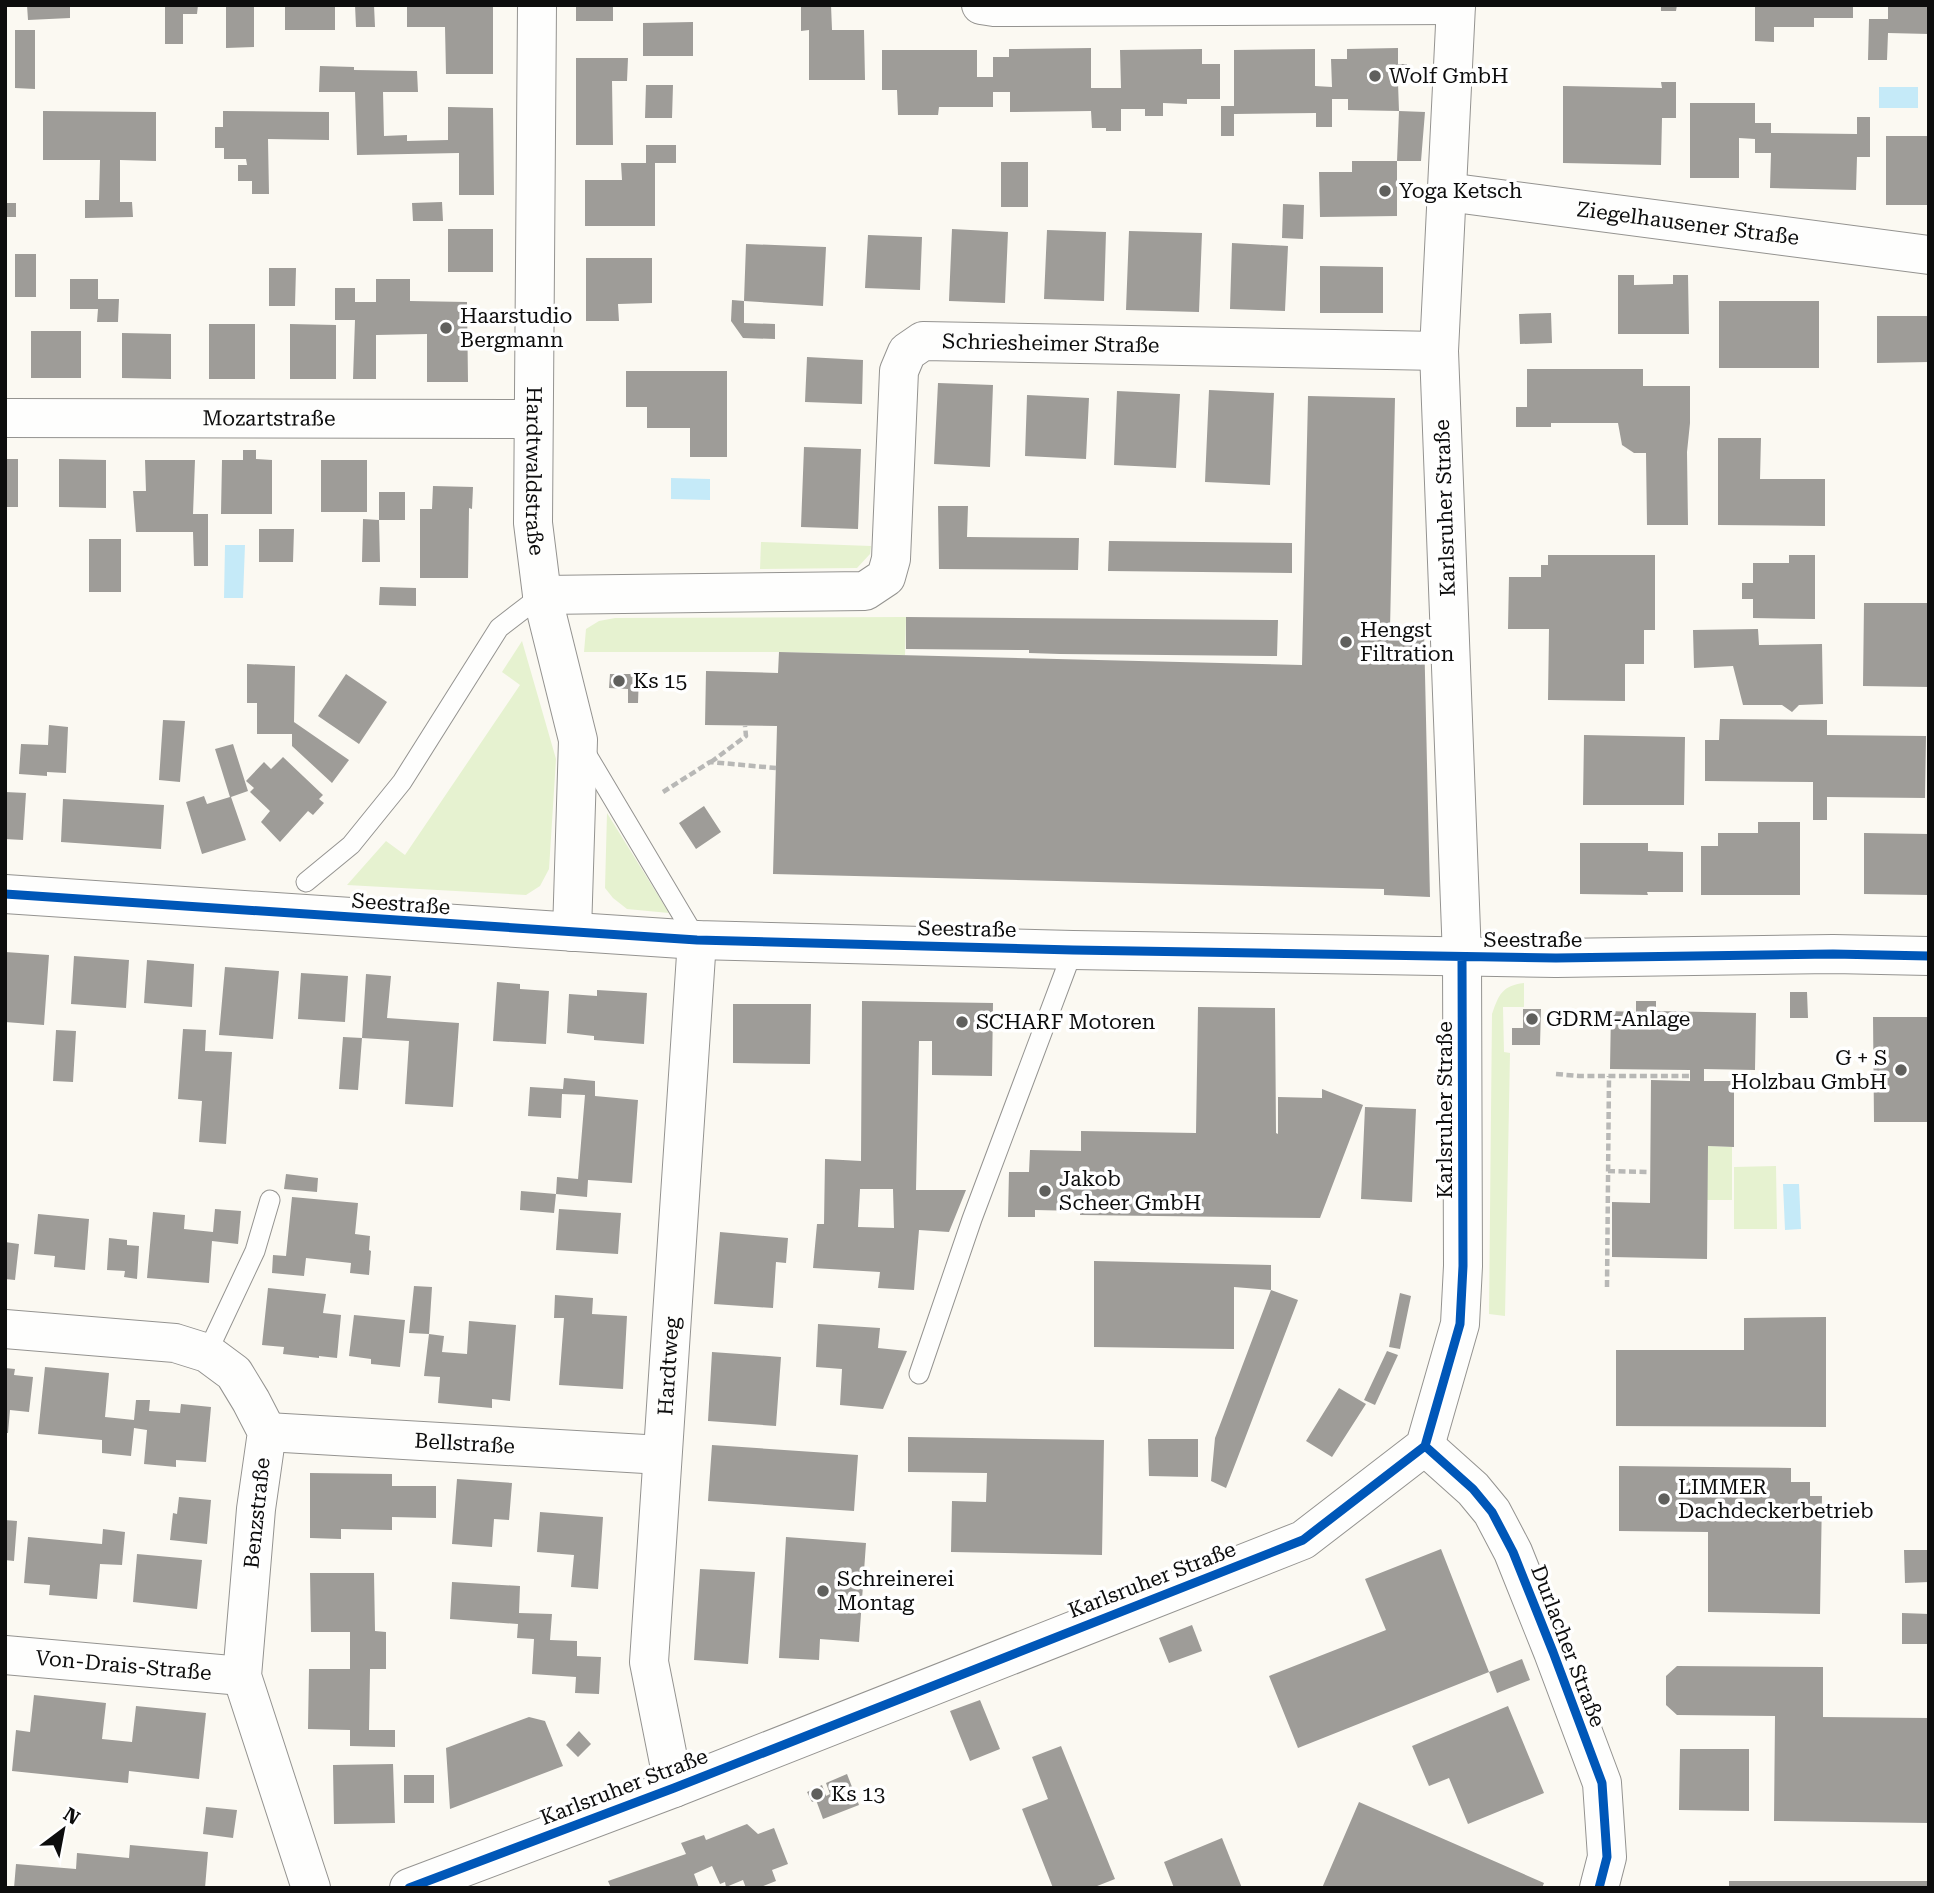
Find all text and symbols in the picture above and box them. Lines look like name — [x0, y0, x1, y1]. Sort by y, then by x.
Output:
place label: Wolf GmbH — [1389, 64, 1509, 88]
marker: Wolf GmbH — [1367, 68, 1383, 84]
place label: Yoga Ketsch — [1399, 179, 1523, 203]
marker: Yoga Ketsch — [1377, 183, 1393, 199]
street label: Ziegelhausener Straße — [1575, 197, 1801, 250]
place label: Haarstudio Bergmann — [460, 304, 572, 352]
marker: Haarstudio Bergmann — [438, 320, 454, 336]
street label: Schriesheimer Straße — [942, 329, 1160, 358]
street label: Hardtwaldstraße — [521, 386, 549, 557]
street label: Mozartstraße — [202, 406, 336, 431]
street label: Karlsruher Straße — [1430, 419, 1460, 597]
place label: Hengst Filtration — [1360, 618, 1455, 666]
marker: Hengst Filtration — [1338, 634, 1354, 650]
place label: Ks 15 — [633, 669, 687, 693]
marker: Ks 15 — [611, 673, 627, 689]
street label: Seestraße — [351, 889, 451, 919]
street label: Seestraße — [917, 916, 1017, 942]
street label: Seestraße — [1484, 928, 1582, 952]
place label: GDRM-Anlage — [1546, 1007, 1690, 1031]
place label: SCHARF Motoren — [976, 1010, 1156, 1034]
marker: GDRM-Anlage — [1524, 1011, 1540, 1027]
marker: SCHARF Motoren — [954, 1014, 970, 1030]
street label: Karlsruher Straße — [1433, 1021, 1457, 1199]
place label: G + S Holzbau GmbH — [1731, 1046, 1887, 1094]
marker: G + S Holzbau GmbH — [1893, 1062, 1909, 1078]
place label: Jakob Scheer GmbH — [1059, 1167, 1201, 1215]
marker: Jakob Scheer GmbH — [1037, 1183, 1053, 1199]
street label: Hardtweg — [653, 1316, 684, 1416]
street label: Bellstraße — [414, 1429, 516, 1458]
street label: Benzstraße — [239, 1456, 275, 1570]
place label: LIMMER Dachdeckerbetrieb — [1678, 1475, 1874, 1523]
marker: LIMMER Dachdeckerbetrieb — [1656, 1491, 1672, 1507]
street label: Karlsruher Straße — [1065, 1537, 1239, 1623]
street label: Durlacher Straße — [1526, 1562, 1610, 1730]
place label: Schreinerei Montag — [837, 1567, 954, 1615]
marker: Schreinerei Montag — [815, 1583, 831, 1599]
street label: Von-Drais-Straße — [35, 1646, 213, 1685]
street label: Karlsruher Straße — [537, 1744, 711, 1830]
place label: Ks 13 — [831, 1782, 885, 1806]
marker: Ks 13 — [809, 1786, 825, 1802]
north arrow — [28, 1795, 98, 1865]
text: N — [59, 1802, 84, 1830]

